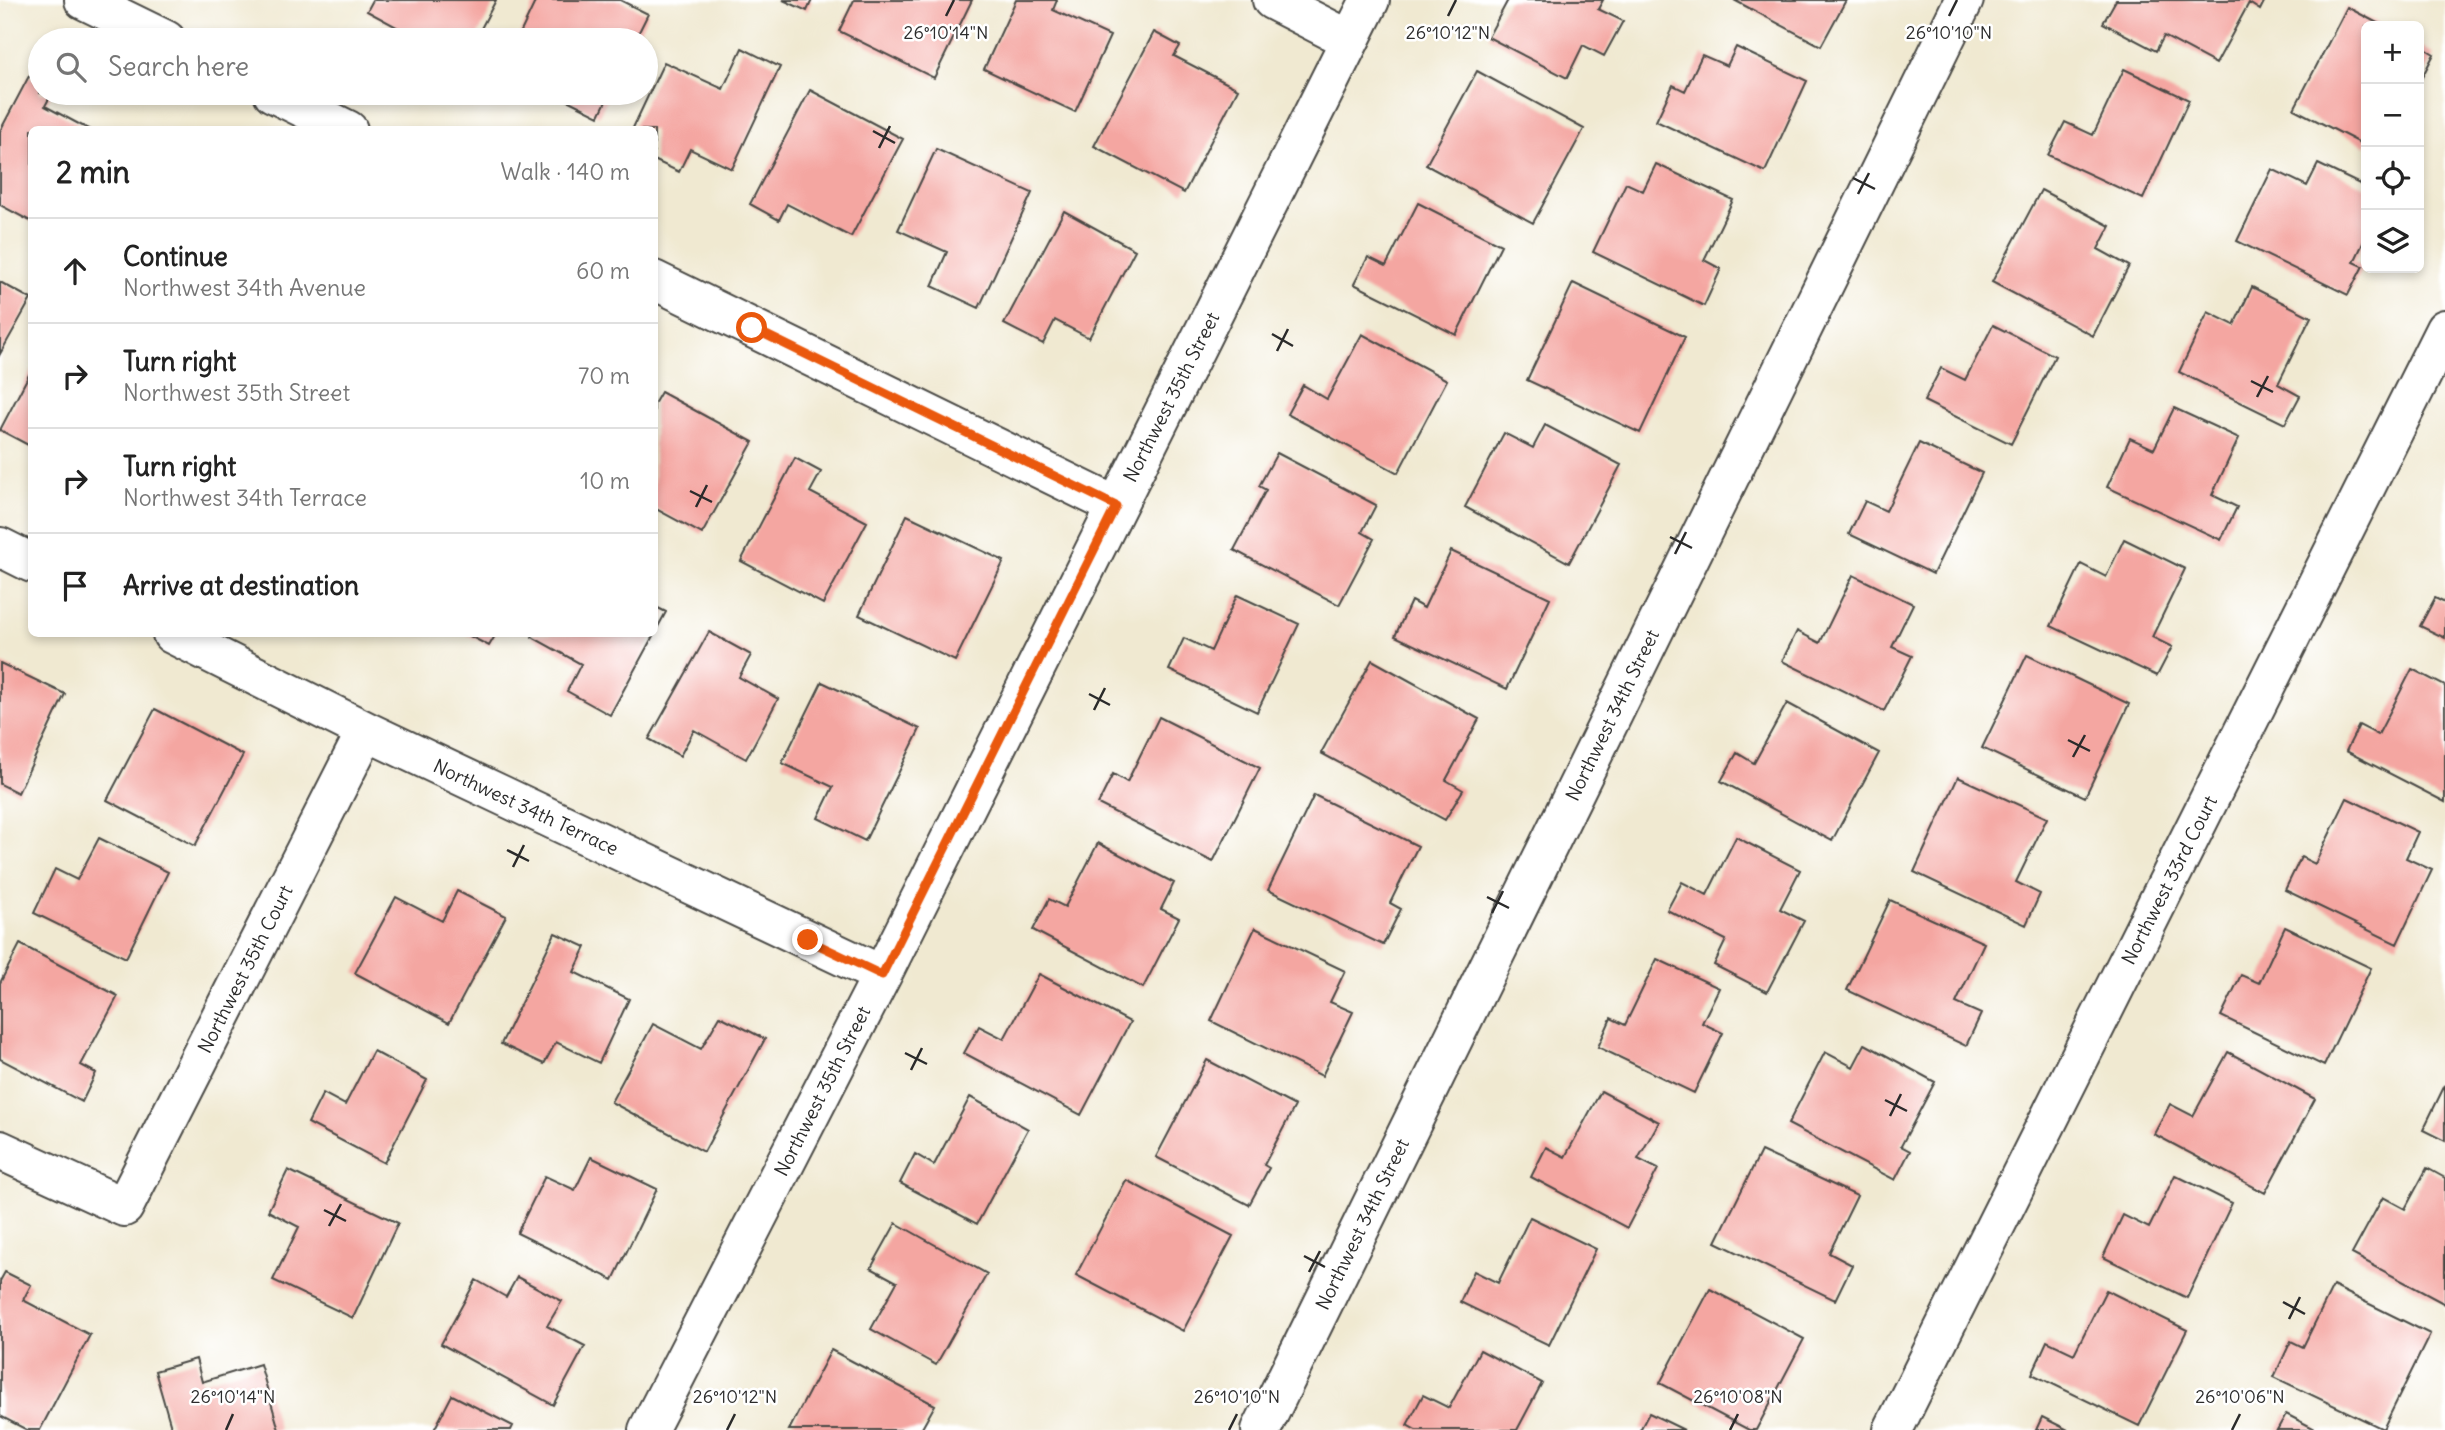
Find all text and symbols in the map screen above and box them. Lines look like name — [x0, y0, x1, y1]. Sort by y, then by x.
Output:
text: 26°10'14"N — [904, 21, 988, 44]
text: 26°10'12"N — [1406, 21, 1490, 44]
text: 26°10'10"N — [1906, 21, 1992, 44]
map controls — [2361, 21, 2424, 273]
button: + — [2361, 21, 2424, 84]
search box — [28, 28, 658, 105]
icon: search — [52, 48, 90, 86]
text: Search here — [108, 50, 249, 83]
button: − — [2361, 84, 2424, 147]
button: locate — [2361, 147, 2424, 210]
text: 2 min — [56, 153, 130, 191]
text: Walk · 140 m — [501, 157, 630, 186]
button: layers — [2361, 210, 2424, 273]
text: Continue — [123, 240, 228, 273]
icon: ahead — [56, 252, 94, 290]
text: 60 m — [576, 256, 630, 285]
text: Northwest 34th Avenue — [123, 273, 366, 302]
street label: Northwest 35th Street — [1118, 308, 1224, 486]
route start — [736, 312, 767, 343]
text: Turn right — [123, 345, 236, 378]
icon: right — [56, 357, 94, 395]
text: 70 m — [578, 361, 630, 390]
text: Northwest 35th Street — [123, 378, 350, 407]
text: Turn right — [123, 450, 236, 483]
icon: right — [56, 462, 94, 500]
text: 10 m — [580, 466, 630, 495]
text: Northwest 34th Terrace — [123, 483, 367, 512]
icon: arrive — [56, 567, 94, 605]
text: Arrive at destination — [123, 569, 359, 602]
street label: Northwest 34th Street — [1560, 625, 1664, 805]
street label: Northwest 34th Terrace — [430, 754, 622, 860]
street label: Northwest 33rd Court — [2116, 791, 2222, 969]
street label: Northwest 35th Court — [192, 881, 298, 1057]
route end — [792, 924, 823, 955]
street label: Northwest 35th Street — [769, 1002, 875, 1180]
street label: Northwest 34th Street — [1310, 1134, 1414, 1314]
text: 26°10'14"N — [191, 1385, 275, 1408]
text: 26°10'12"N — [693, 1385, 777, 1408]
text: 26°10'10"N — [1194, 1385, 1280, 1408]
text: 26°10'08"N — [1693, 1385, 1783, 1408]
text: 26°10'06"N — [2195, 1385, 2285, 1408]

